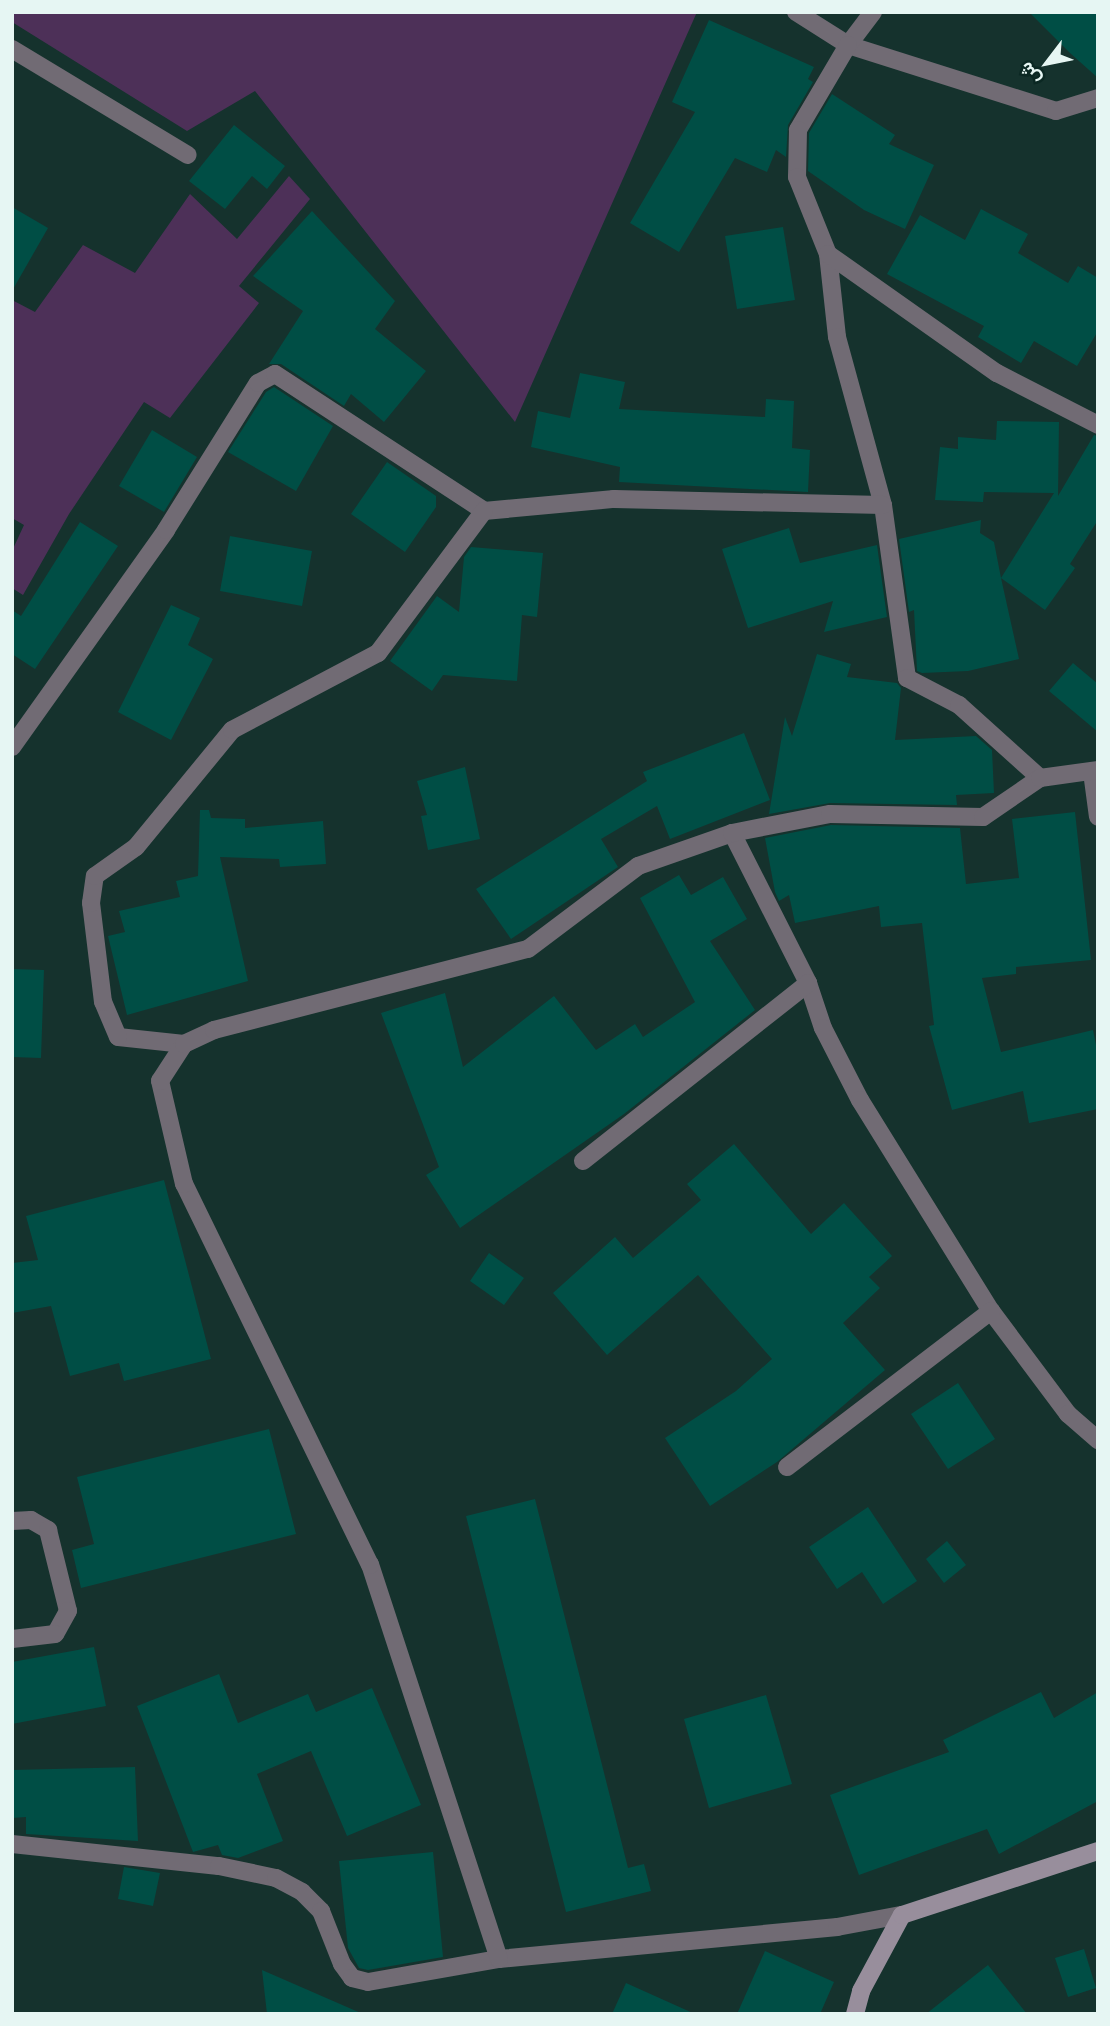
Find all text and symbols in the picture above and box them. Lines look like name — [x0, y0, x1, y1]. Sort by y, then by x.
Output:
north arrow — [1012, 28, 1082, 98]
text: ش — [1013, 58, 1045, 90]

